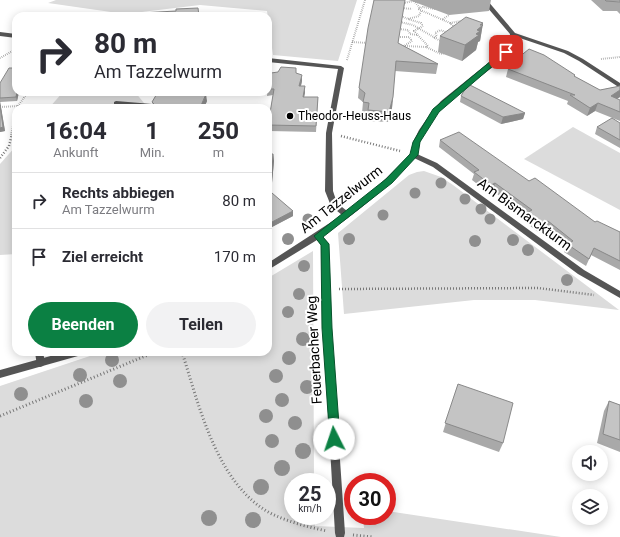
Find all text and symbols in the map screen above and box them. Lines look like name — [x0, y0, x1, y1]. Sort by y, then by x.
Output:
text: 80 m — [94, 27, 157, 60]
icon: right — [28, 28, 80, 80]
pin — [489, 35, 523, 69]
icon: arrive — [495, 41, 517, 63]
text: Am Tazzelwurm — [94, 61, 222, 82]
place label: Theodor-Heuss-Haus — [298, 109, 411, 123]
marker: Theodor-Heuss-Haus — [285, 111, 295, 121]
text: 16:04 — [45, 117, 107, 145]
text: 1 — [145, 117, 159, 145]
text: 250 — [198, 117, 239, 145]
text: Ankunft — [53, 145, 99, 160]
text: Min. — [140, 145, 165, 160]
text: m — [213, 145, 224, 160]
street label: Am Tazzelwurm — [297, 162, 385, 236]
street label: Am Bismarckturm — [475, 174, 575, 254]
text: Rechts abbiegen — [62, 184, 175, 202]
icon: right — [28, 190, 50, 212]
text: 80 m — [222, 192, 256, 210]
text: Am Tazzelwurm — [62, 202, 155, 217]
icon: arrive — [28, 246, 50, 268]
text: Ziel erreicht — [62, 248, 143, 266]
text: 170 m — [214, 248, 256, 266]
street label: Feuerbacher Weg — [303, 295, 325, 405]
button: Beenden — [28, 302, 138, 348]
button: Teilen — [146, 302, 256, 348]
position arrow — [313, 418, 355, 460]
map controls — [572, 445, 608, 525]
button: sound — [572, 445, 608, 481]
speed limit sign: 30 — [344, 473, 396, 525]
text: 25 — [299, 482, 321, 506]
button: layers — [572, 489, 608, 525]
text: km/h — [298, 503, 322, 514]

